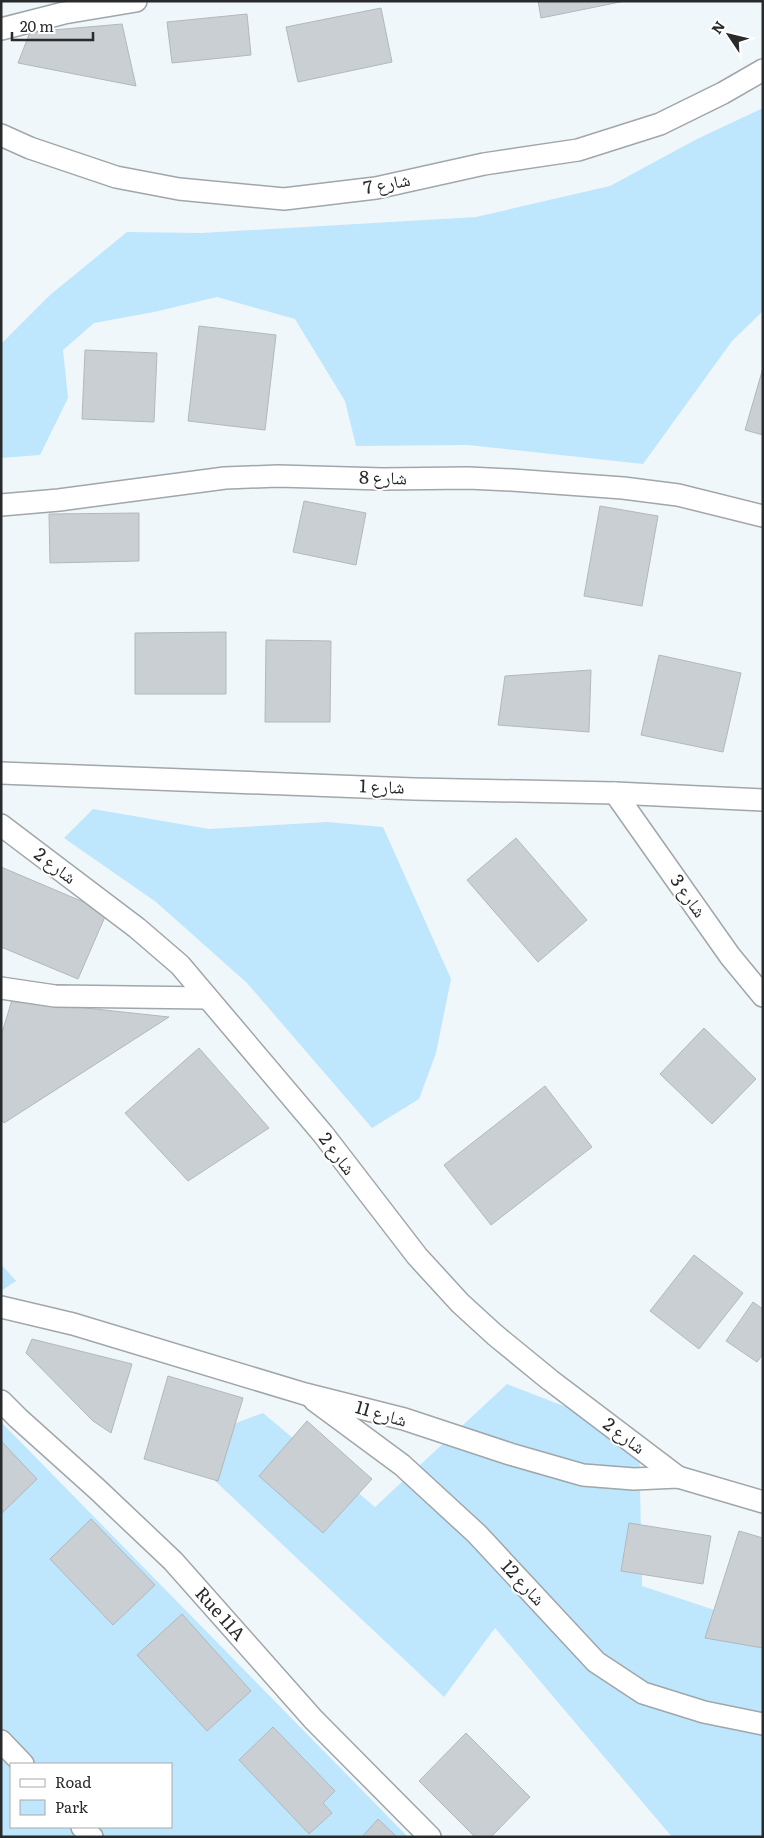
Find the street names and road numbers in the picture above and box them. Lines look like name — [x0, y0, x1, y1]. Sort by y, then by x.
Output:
street label: شارع 7 — [361, 165, 412, 200]
street label: شارع 8 — [359, 463, 407, 490]
street label: شارع 1 — [359, 771, 405, 800]
street label: شارع 2 — [29, 840, 83, 890]
street label: شارع 3 — [665, 868, 714, 922]
street label: شارع 2 — [313, 1126, 363, 1180]
street label: شارع 11 — [352, 1392, 410, 1433]
street label: شارع 2 — [598, 1410, 652, 1460]
street label: شارع 12 — [496, 1553, 552, 1611]
street label: Rue 11A — [190, 1580, 253, 1646]

